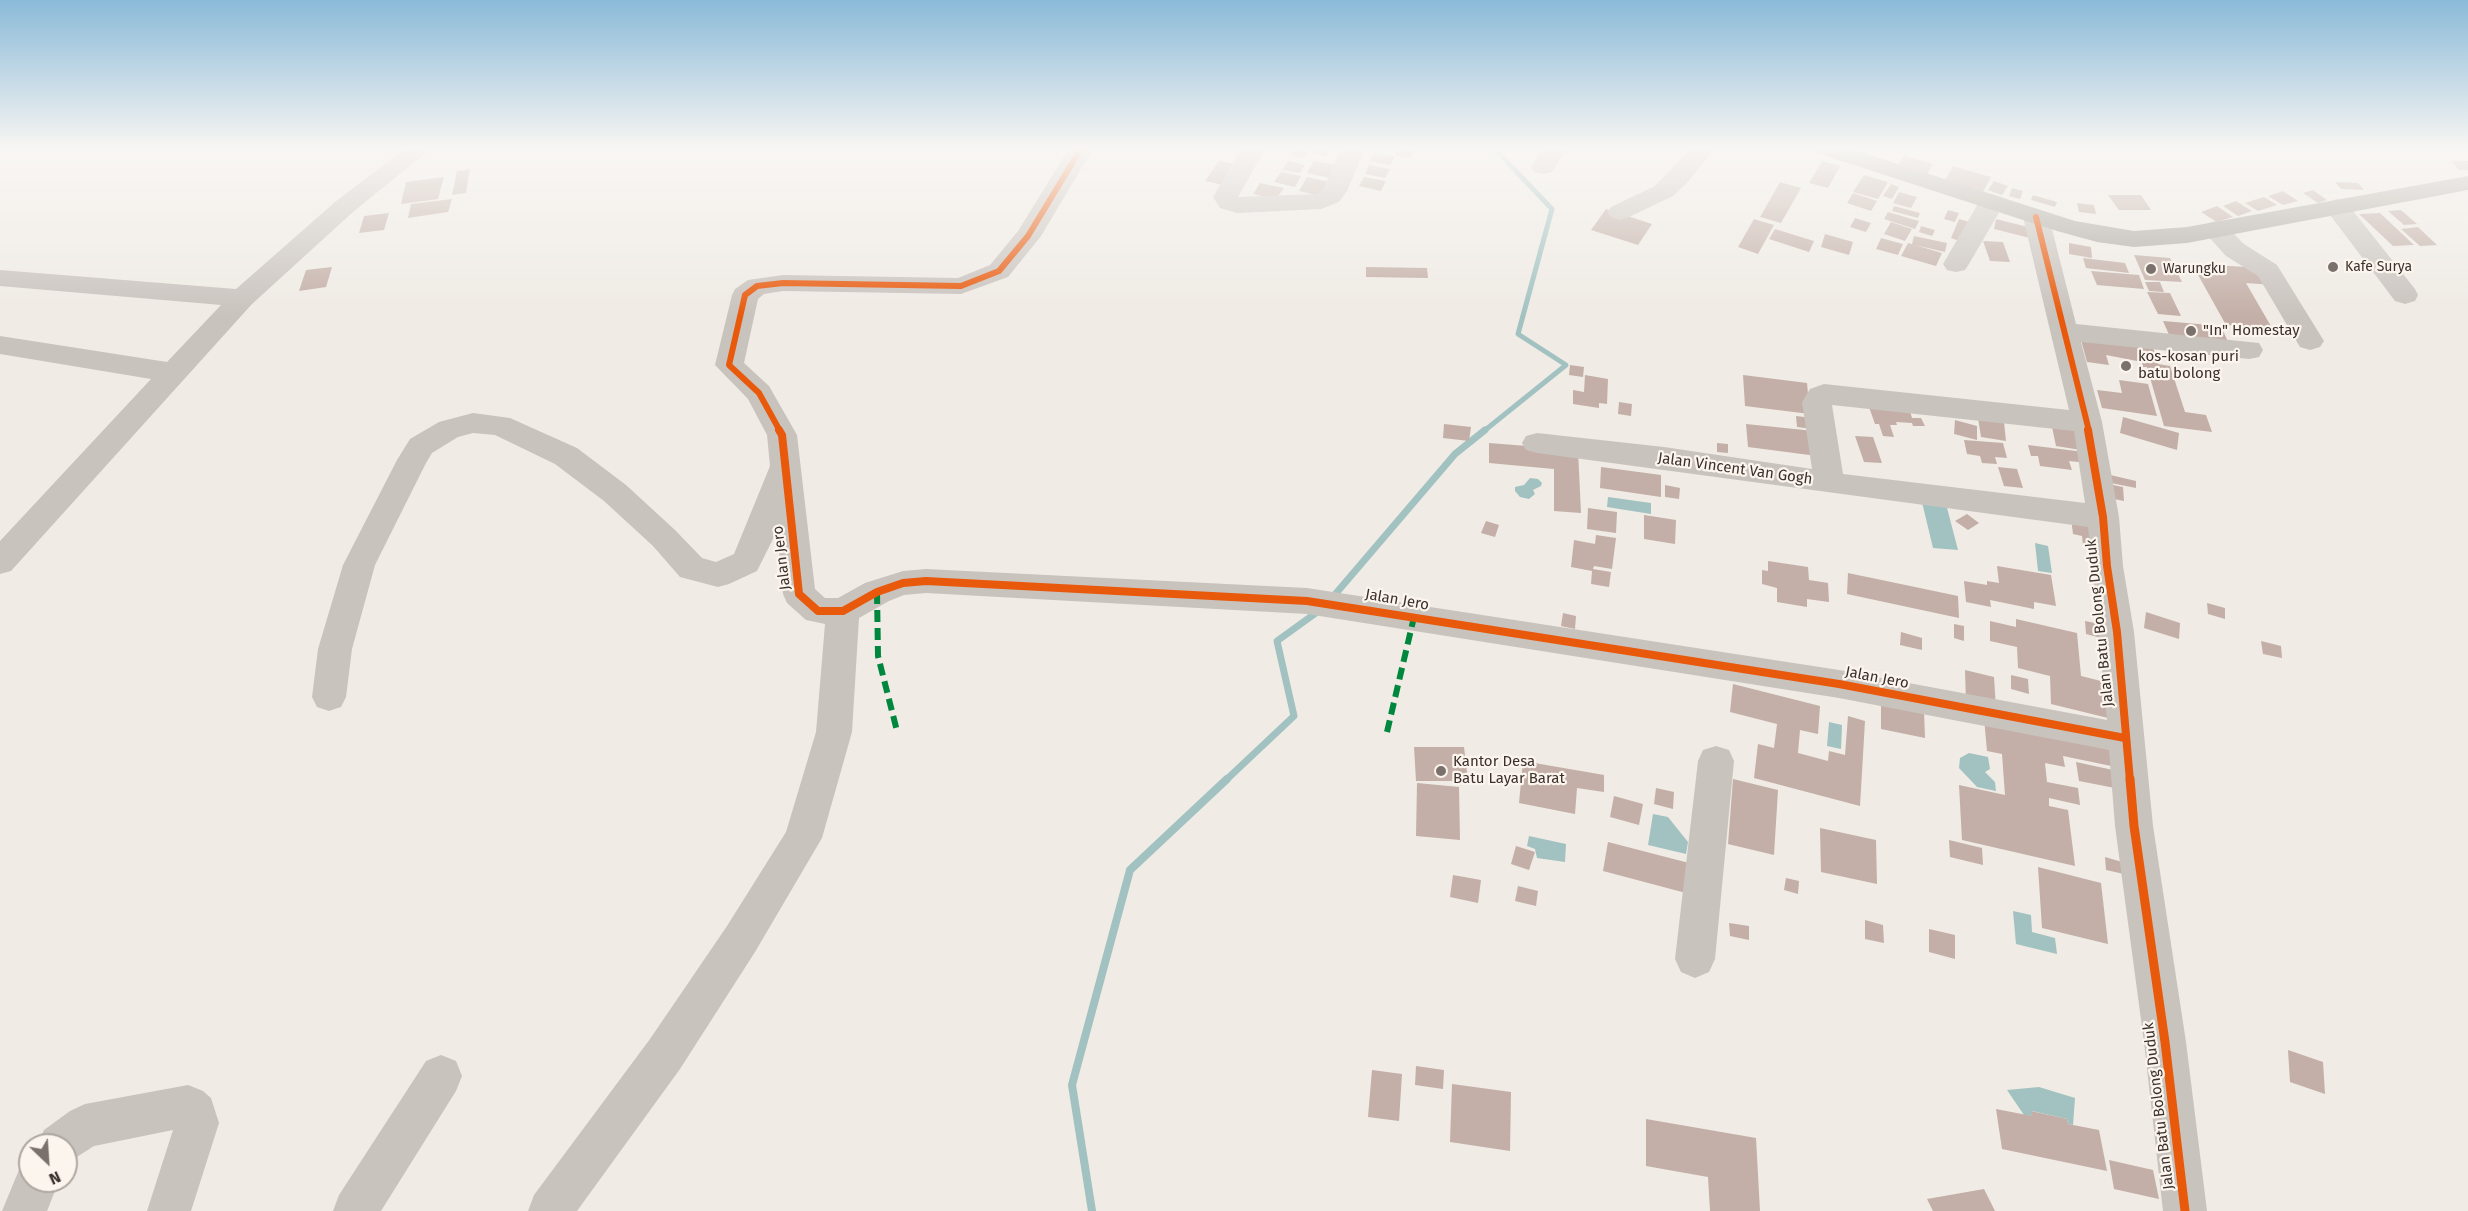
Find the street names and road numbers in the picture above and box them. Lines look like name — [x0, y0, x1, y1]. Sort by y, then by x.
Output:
street label: Jalan Vincent Van Gogh — [1657, 449, 1813, 489]
street label: Jalan Jero — [769, 525, 795, 591]
street label: Jalan Batu Bolong Duduk — [2082, 538, 2118, 708]
street label: Jalan Jero — [1364, 586, 1430, 614]
street label: Jalan Jero — [1844, 663, 1910, 693]
street label: Jalan Batu Bolong Duduk — [2140, 1021, 2178, 1191]

